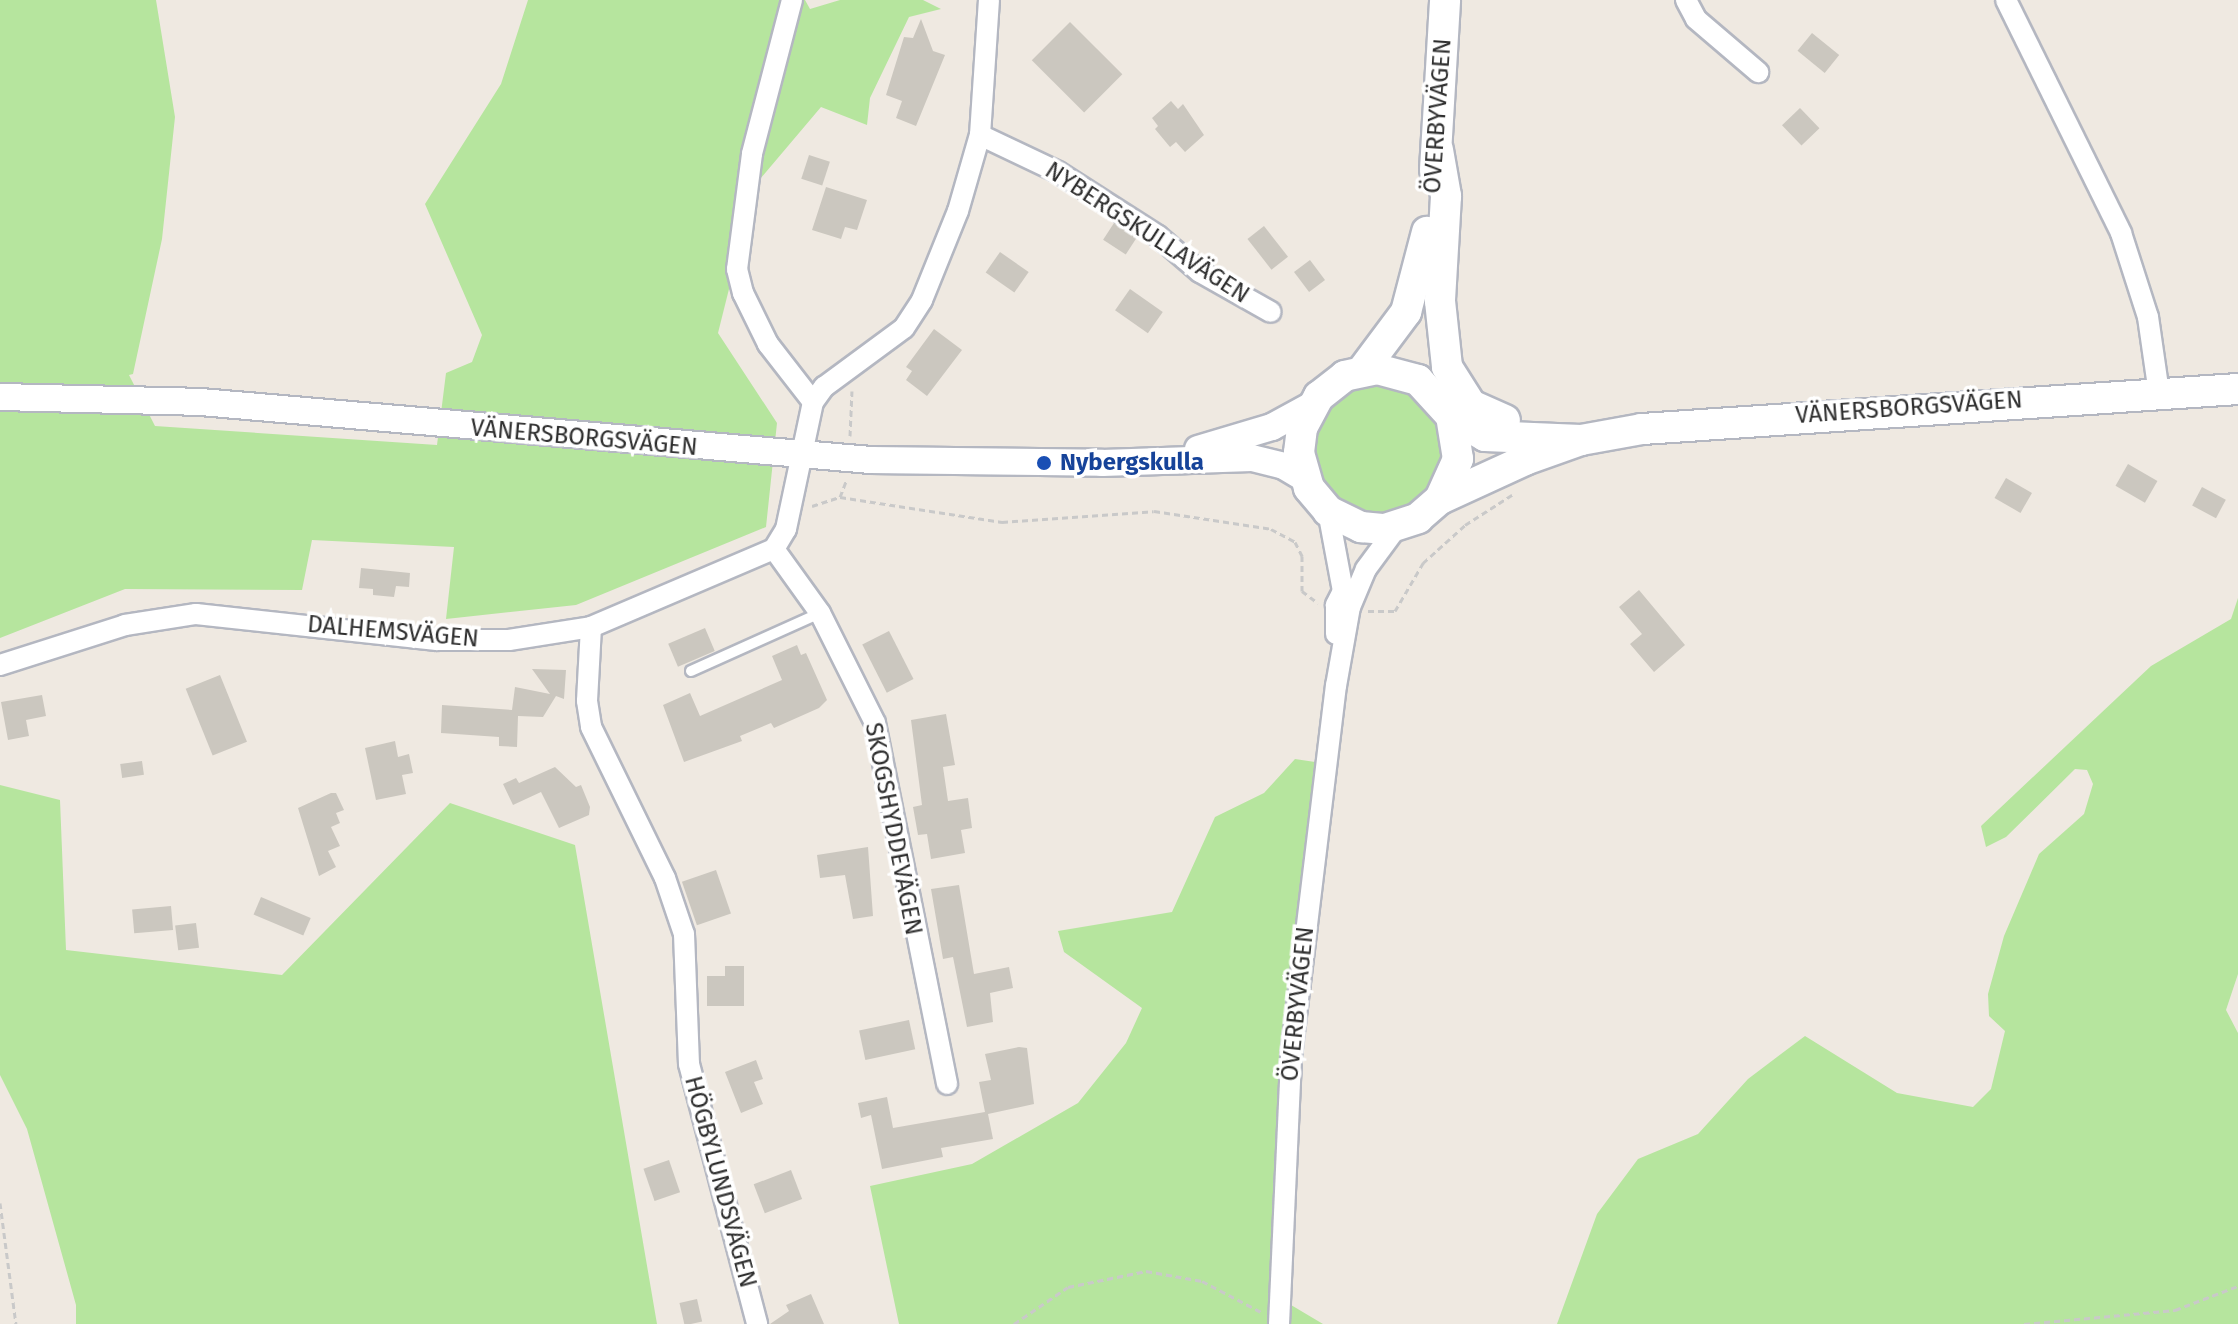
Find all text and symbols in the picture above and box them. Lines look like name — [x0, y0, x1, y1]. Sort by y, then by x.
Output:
street label: ÖVERBYVÄGEN — [1418, 38, 1458, 194]
street label: NYBERGSKULLAVÄGEN — [1040, 156, 1254, 310]
street label: VÄNERSBORGSVÄGEN — [1794, 386, 2024, 430]
street label: VÄNERSBORGSVÄGEN — [469, 414, 699, 462]
place label: Nybergskulla — [1060, 449, 1204, 477]
marker: Nybergskulla — [1035, 454, 1053, 472]
street label: DALHEMSVÄGEN — [306, 610, 480, 654]
street label: SKOGSHYDDEVÄGEN — [858, 720, 928, 938]
street label: ÖVERBYVÄGEN — [1276, 925, 1320, 1083]
street label: HÖGBYLUNDSVÄGEN — [678, 1073, 762, 1291]

